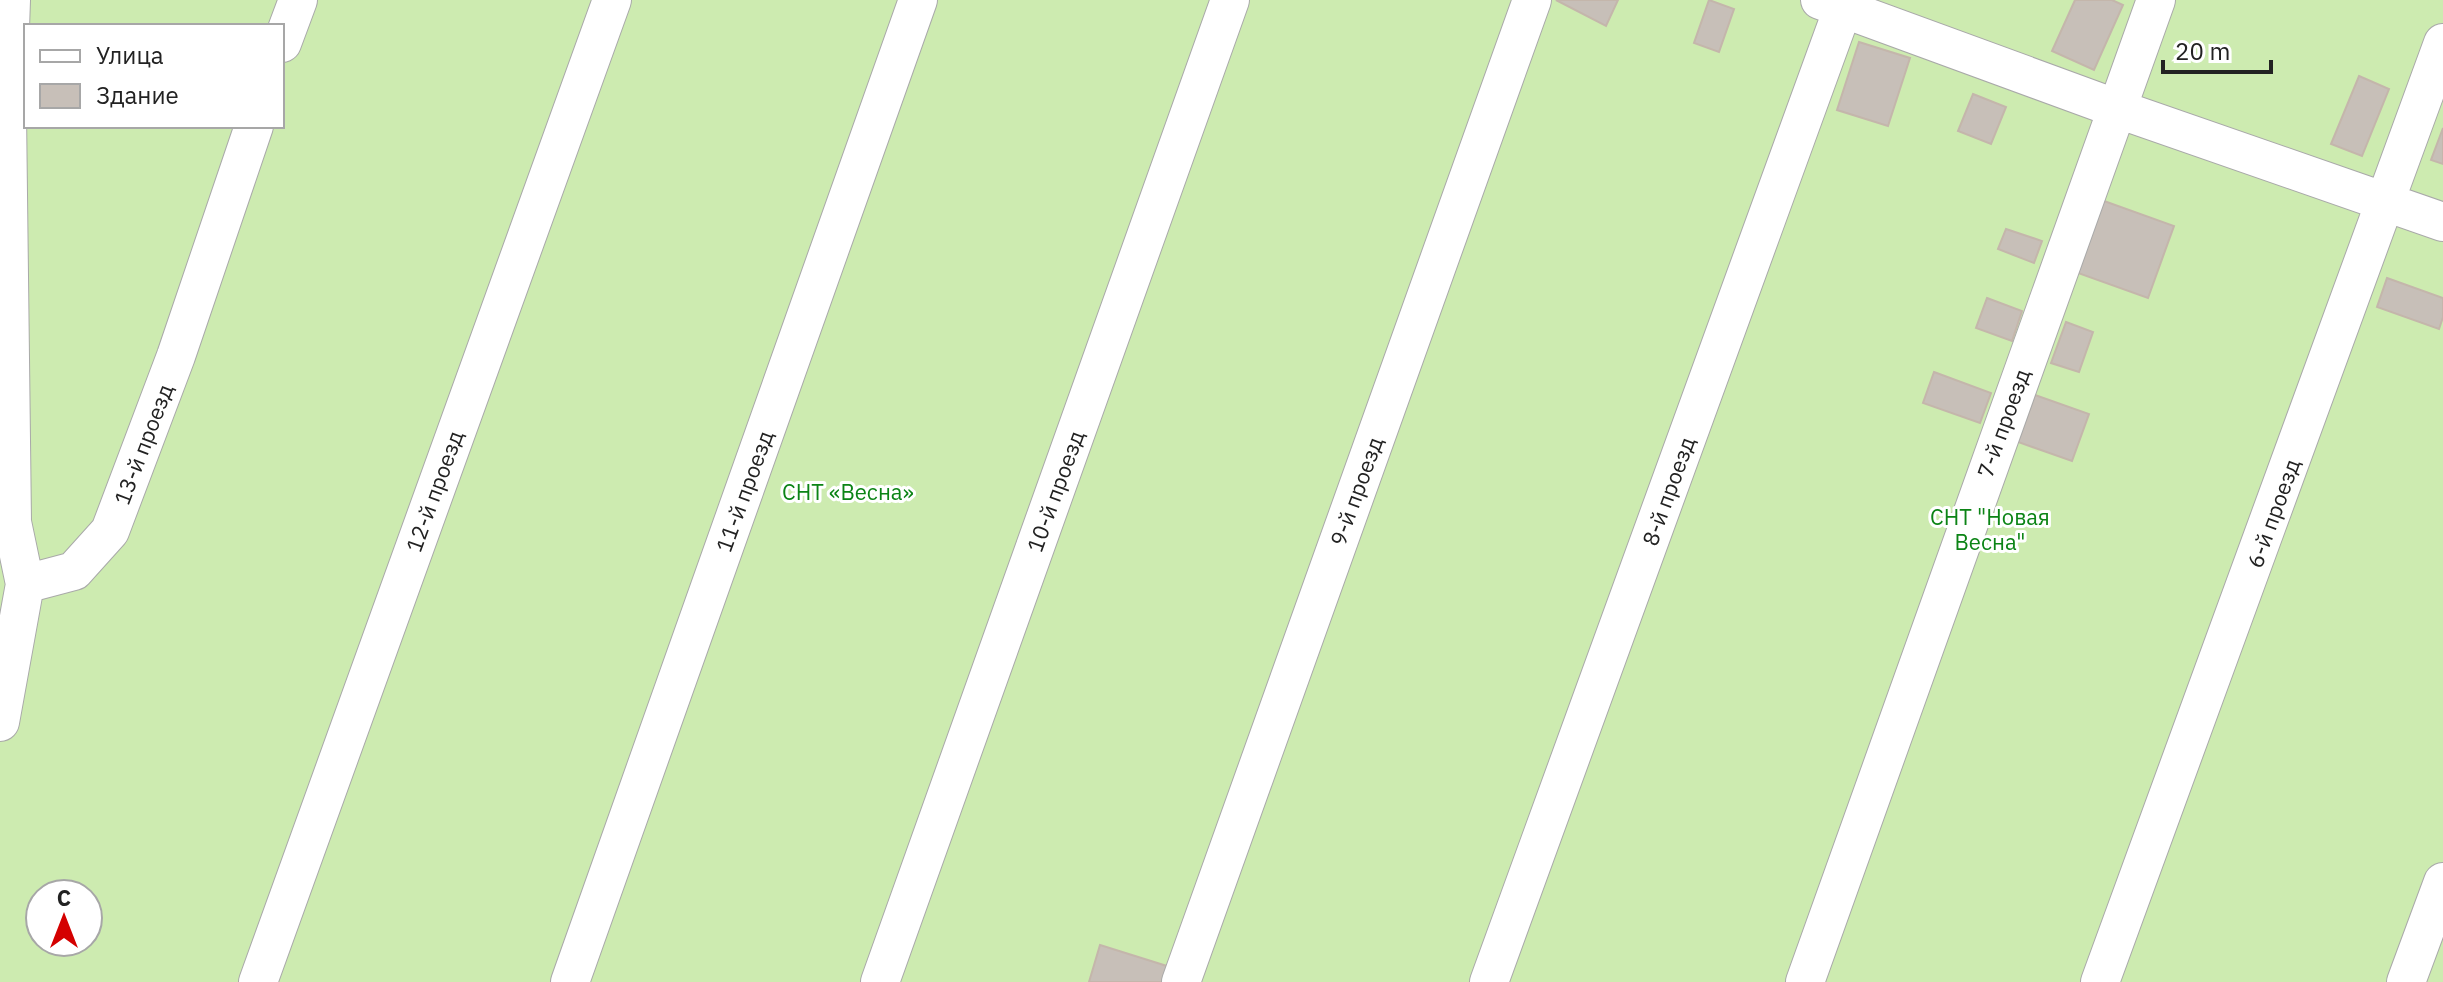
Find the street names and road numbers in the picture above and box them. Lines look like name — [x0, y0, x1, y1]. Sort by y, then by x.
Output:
street label: 7-й проезд — [1970, 364, 2036, 482]
street label: 13-й проезд — [107, 379, 179, 509]
street label: 12-й проезд — [399, 426, 469, 556]
street label: 11-й проезд — [709, 426, 779, 556]
street label: 10-й проезд — [1020, 426, 1090, 556]
street label: 9-й проезд — [1323, 432, 1389, 550]
street label: 8-й проезд — [1635, 432, 1701, 550]
street label: 6-й проезд — [2240, 454, 2306, 572]

